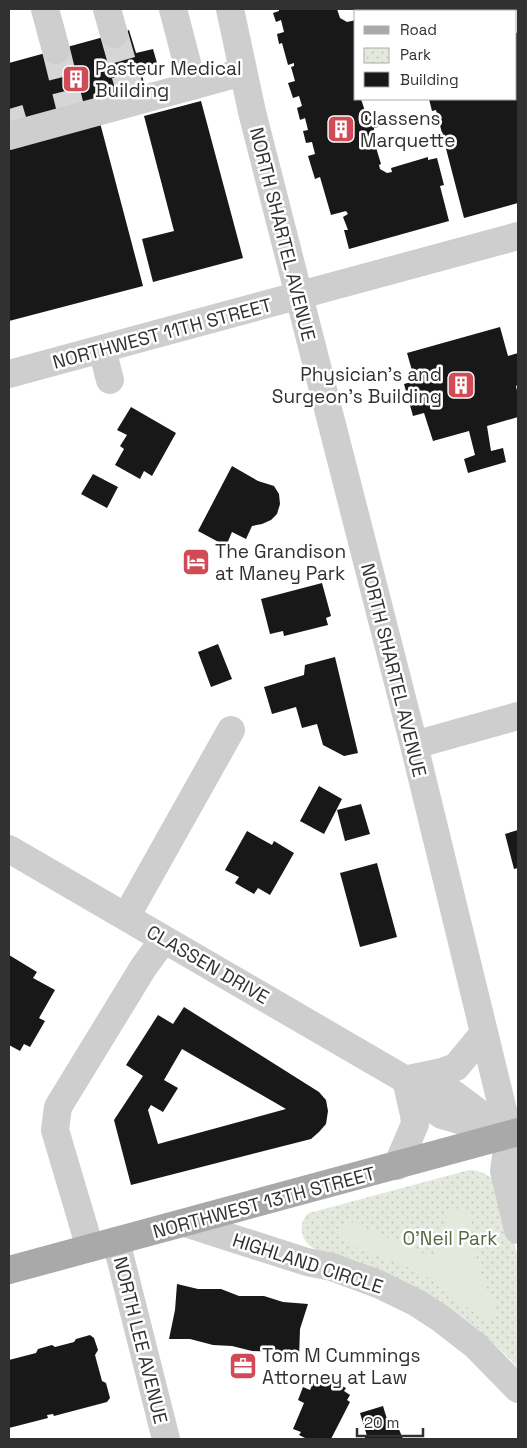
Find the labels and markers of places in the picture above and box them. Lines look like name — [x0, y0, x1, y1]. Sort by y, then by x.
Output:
place label: Pasteur Medical Building — [95, 56, 242, 103]
building icon: Pasteur Medical Building — [61, 64, 91, 94]
place label: Classens Marquette — [360, 106, 455, 153]
building icon: Classens Marquette — [326, 114, 356, 144]
place label: Physician's and Surgeon's Building — [272, 362, 442, 409]
building icon: Physician's and Surgeon's Building — [446, 370, 476, 400]
place label: The Grandison at Maney Park — [215, 539, 346, 586]
hotel icon: The Grandison at Maney Park — [181, 547, 211, 577]
place label: Tom M Cummings Attorney at Law — [262, 1343, 421, 1390]
office icon: Tom M Cummings Attorney at Law — [228, 1351, 258, 1381]

